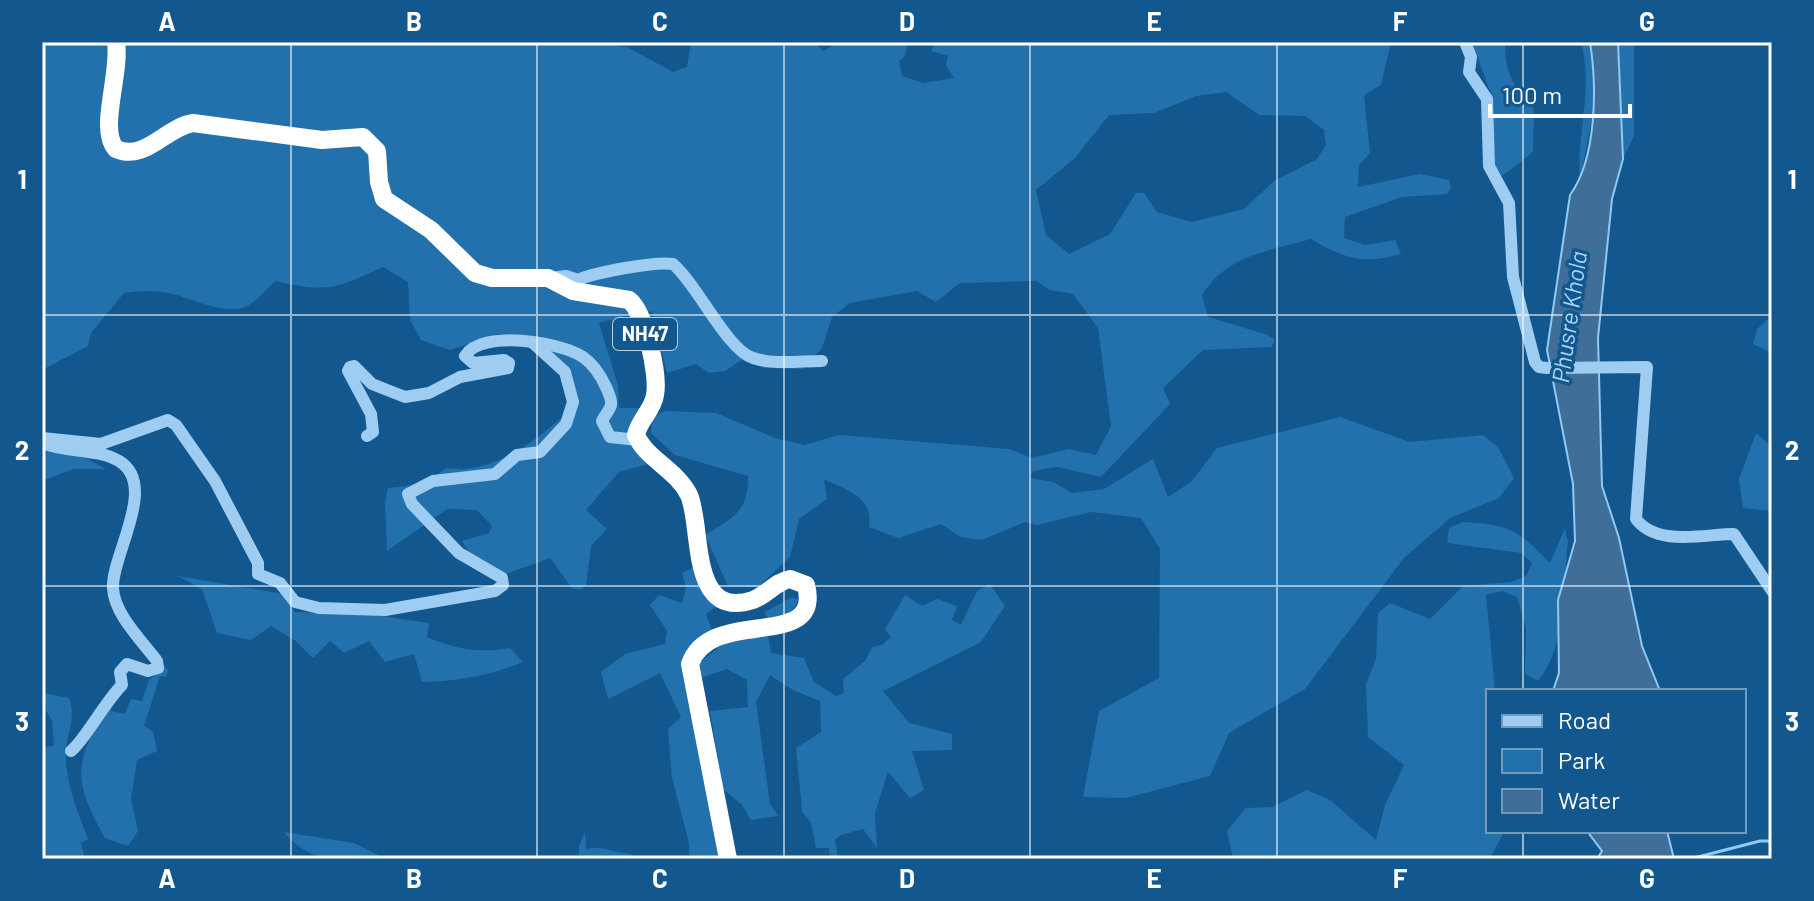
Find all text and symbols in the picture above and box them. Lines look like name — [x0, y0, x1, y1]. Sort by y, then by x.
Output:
text: A — [158, 5, 176, 36]
text: B — [406, 5, 422, 36]
text: C — [652, 5, 668, 36]
text: D — [899, 5, 915, 36]
text: E — [1146, 5, 1162, 36]
text: F — [1393, 5, 1408, 36]
text: G — [1639, 5, 1655, 36]
scale bar — [1490, 68, 1630, 118]
text: 100 m — [1502, 80, 1562, 109]
text: 1 — [17, 163, 27, 194]
text: 1 — [1787, 163, 1797, 194]
water label: Phusre Khola — [1545, 249, 1592, 385]
road number: NH47 — [613, 318, 677, 350]
text: 2 — [15, 434, 29, 465]
text: 2 — [1785, 434, 1799, 465]
legend — [1486, 689, 1746, 833]
text: 3 — [15, 705, 29, 736]
text: Road — [1558, 705, 1611, 734]
text: 3 — [1785, 705, 1799, 736]
text: Park — [1558, 745, 1605, 774]
text: Water — [1558, 785, 1620, 814]
text: A — [158, 862, 176, 893]
text: B — [406, 862, 422, 893]
text: C — [652, 862, 668, 893]
text: D — [899, 862, 915, 893]
text: E — [1146, 862, 1162, 893]
text: F — [1393, 862, 1408, 893]
text: G — [1639, 862, 1655, 893]

